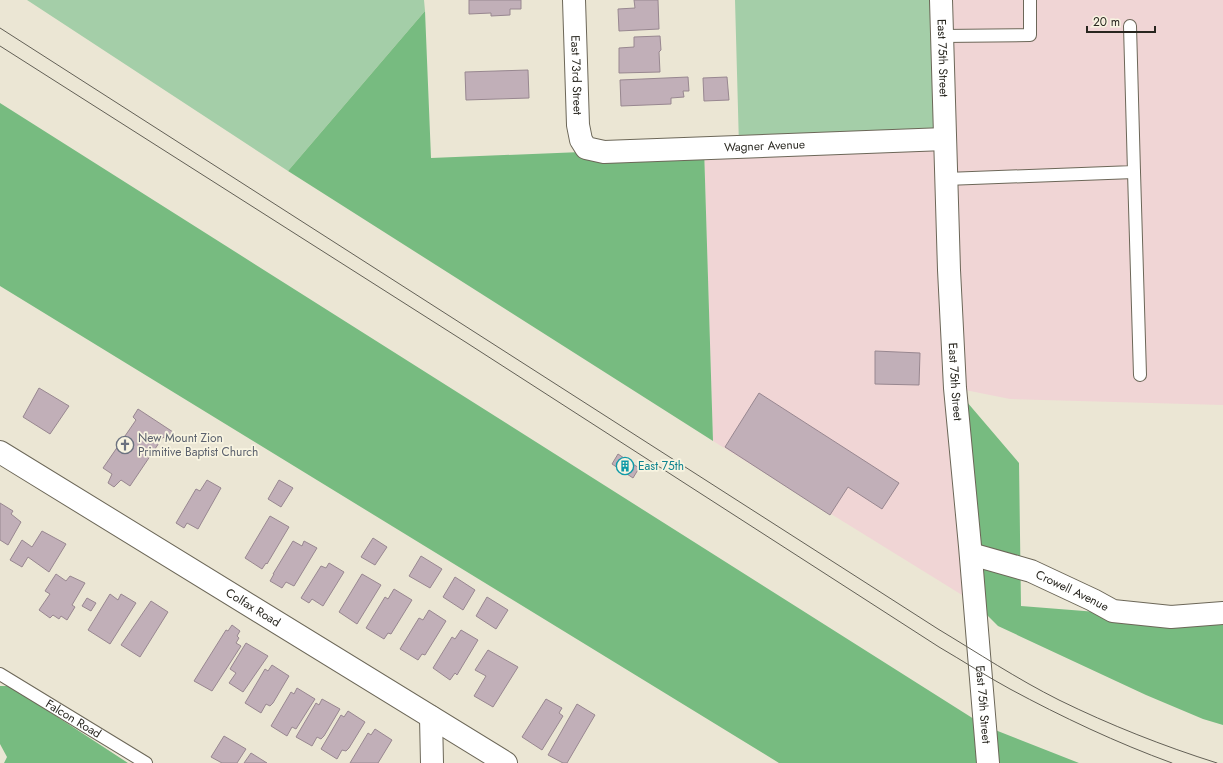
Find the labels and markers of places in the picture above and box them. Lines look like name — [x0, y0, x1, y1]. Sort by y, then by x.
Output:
place label: New Mount Zion Primitive Baptist Church — [138, 429, 258, 461]
church icon: New Mount Zion Primitive Baptist Church — [115, 435, 135, 455]
building icon: East 75th — [615, 456, 635, 476]
place label: East 75th — [638, 457, 684, 475]

